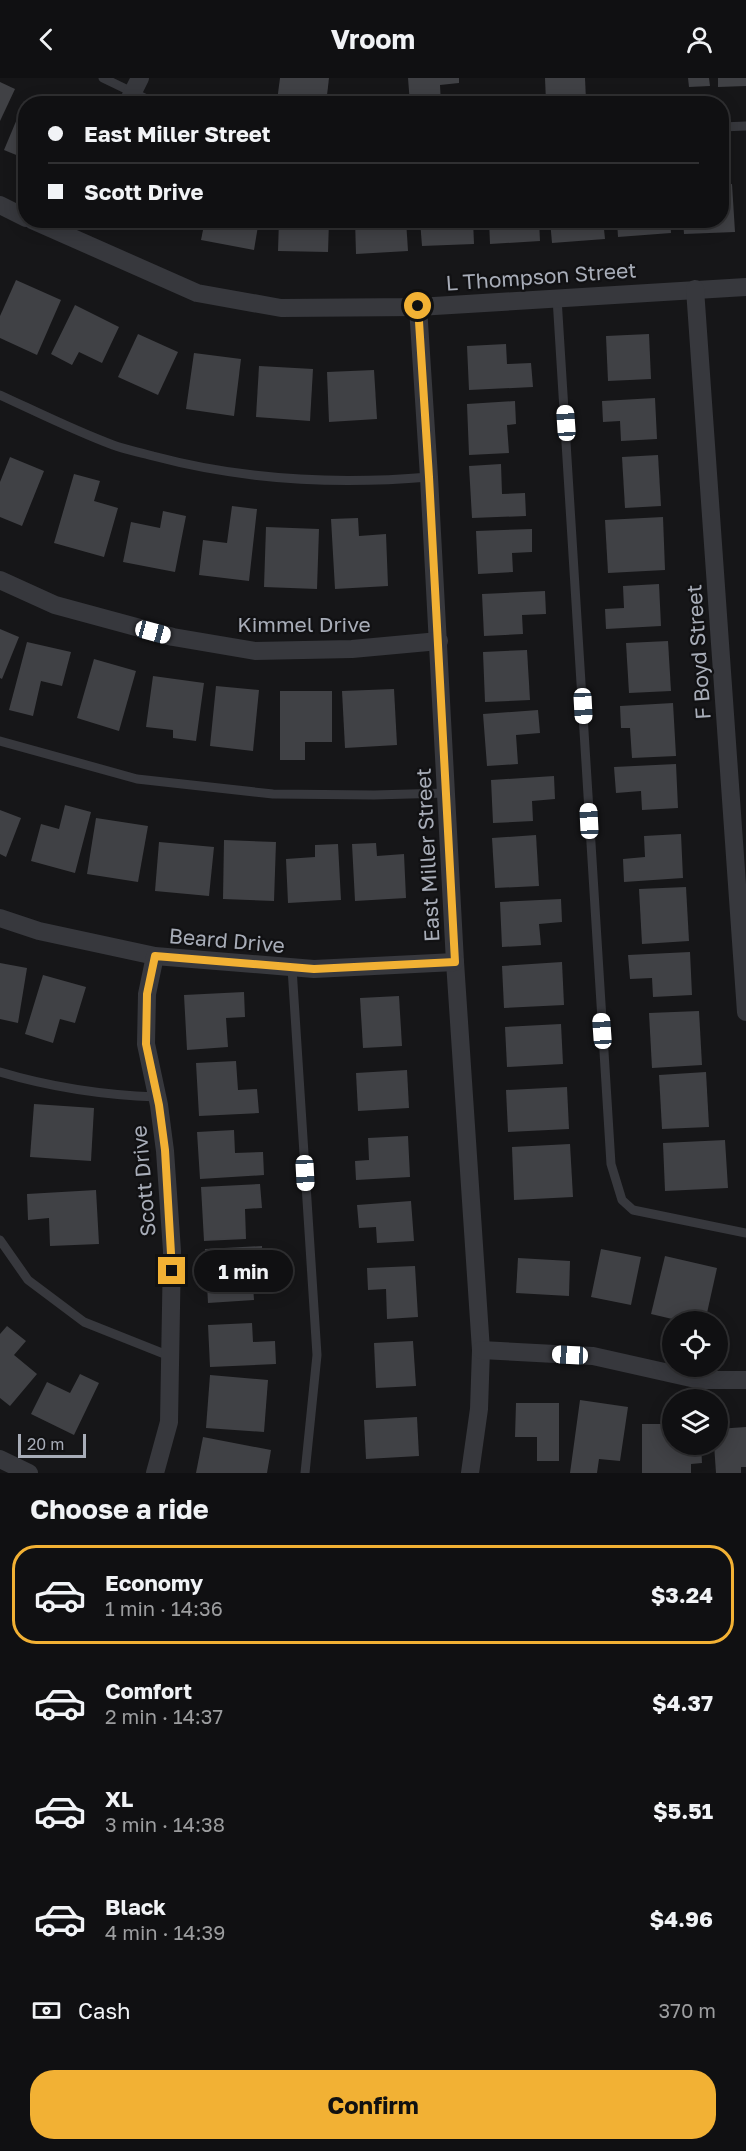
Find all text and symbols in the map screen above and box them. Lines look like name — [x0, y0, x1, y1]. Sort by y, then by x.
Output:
icon: back — [30, 23, 63, 56]
text: Vroom — [331, 23, 415, 55]
icon: person — [683, 23, 716, 56]
text: East Miller Street — [84, 120, 271, 147]
text: Scott Drive — [84, 178, 203, 205]
street label: L Thompson Street — [445, 256, 637, 296]
route start — [404, 292, 431, 319]
car — [556, 404, 576, 442]
street label: F Boyd Street — [680, 583, 716, 721]
street label: Kimmel Drive — [237, 611, 371, 637]
car — [133, 619, 173, 645]
car — [573, 688, 593, 724]
street label: East Miller Street — [409, 767, 445, 943]
car — [579, 803, 599, 839]
street label: Beard Drive — [168, 922, 286, 958]
car — [592, 1012, 612, 1050]
street label: Scott Drive — [125, 1124, 161, 1238]
car — [295, 1155, 315, 1191]
callout: 1 min — [193, 1250, 292, 1292]
route end — [158, 1257, 185, 1284]
text: 1 min — [218, 1259, 269, 1283]
map controls — [662, 1311, 728, 1455]
button: locate — [662, 1311, 728, 1377]
car — [552, 1345, 588, 1365]
button: layers — [662, 1389, 728, 1455]
scale bar — [18, 1431, 86, 1458]
text: 20 m — [27, 1434, 64, 1454]
text: Choose a ride — [30, 1493, 209, 1525]
icon: car — [33, 1568, 87, 1622]
text: Economy — [105, 1569, 203, 1596]
text: $3.24 — [651, 1581, 713, 1608]
text: 1 min · 14:36 — [105, 1596, 223, 1620]
icon: car — [33, 1676, 87, 1730]
text: Comfort — [105, 1677, 192, 1704]
text: $4.37 — [652, 1689, 713, 1716]
text: 2 min · 14:37 — [105, 1704, 223, 1728]
icon: car — [33, 1784, 87, 1838]
text: XL — [105, 1785, 133, 1812]
text: $5.51 — [653, 1797, 713, 1824]
text: 3 min · 14:38 — [105, 1812, 225, 1836]
icon: car — [33, 1892, 87, 1946]
text: Black — [105, 1893, 166, 1920]
text: $4.96 — [650, 1905, 713, 1932]
text: 4 min · 14:39 — [105, 1920, 225, 1944]
icon: cash — [30, 1994, 63, 2027]
text: Cash — [78, 1997, 131, 2024]
text: 370 m — [659, 1998, 716, 2022]
button: Confirm — [30, 2070, 716, 2139]

